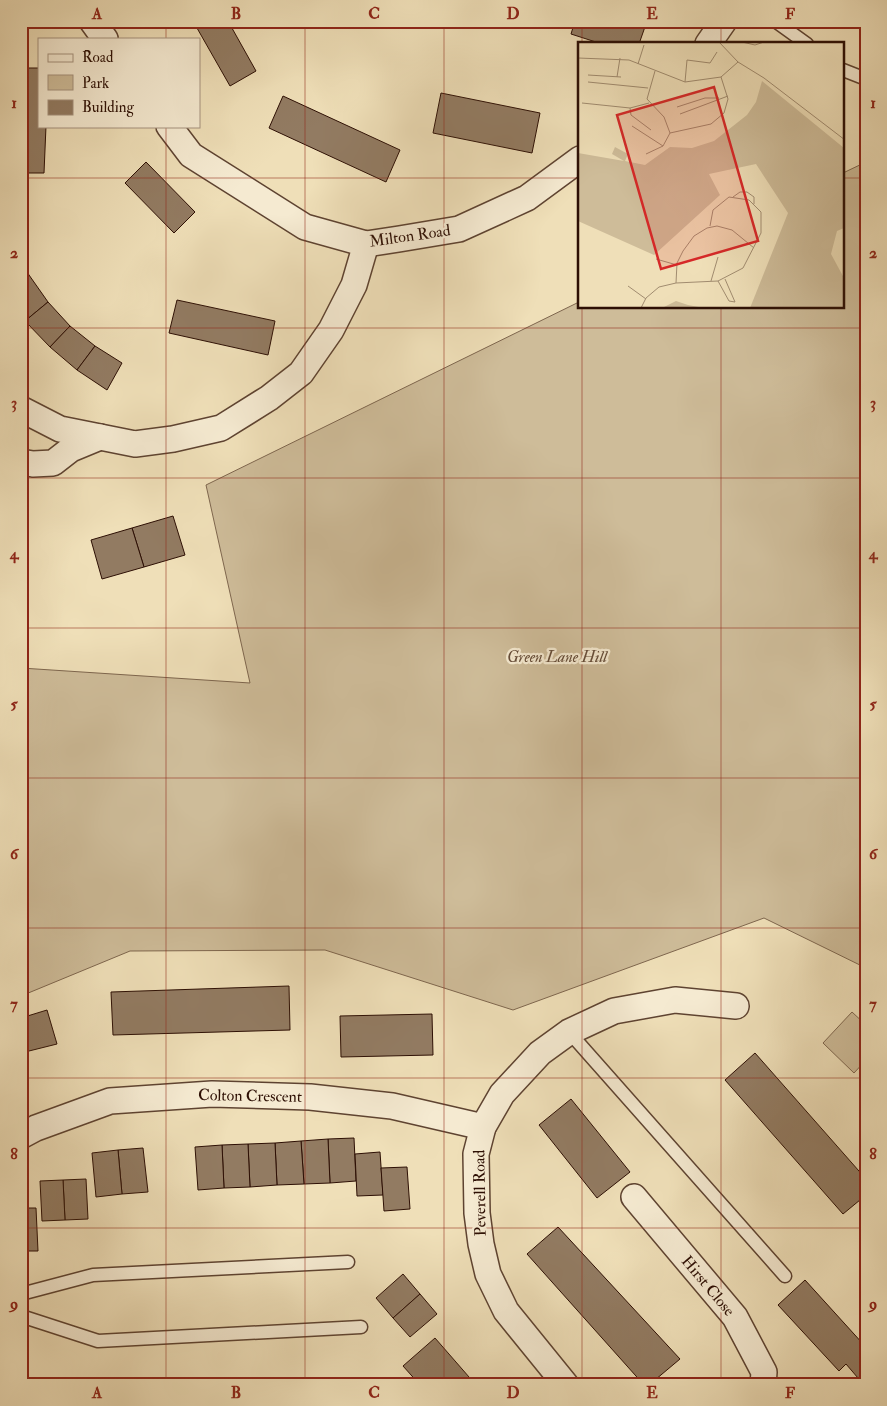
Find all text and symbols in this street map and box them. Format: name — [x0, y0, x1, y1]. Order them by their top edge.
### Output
text: A — [91, 4, 103, 24]
text: B — [231, 4, 241, 24]
text: C — [368, 4, 380, 24]
text: D — [506, 4, 520, 24]
text: E — [646, 4, 658, 24]
text: F — [785, 4, 795, 24]
legend — [38, 38, 200, 128]
inset map — [578, 42, 844, 309]
text: Road — [82, 48, 114, 67]
text: Park — [82, 74, 109, 93]
text: 1 — [11, 93, 17, 113]
text: 1 — [870, 93, 876, 113]
text: Building — [82, 98, 134, 117]
street label: Milton Road — [368, 220, 452, 252]
text: 2 — [10, 243, 18, 263]
text: 2 — [869, 243, 877, 263]
text: 3 — [11, 393, 17, 413]
text: 3 — [870, 393, 876, 413]
text: 4 — [9, 544, 20, 564]
text: 4 — [868, 544, 879, 564]
park label: Green Lane Hill — [507, 647, 608, 667]
text: 5 — [10, 694, 18, 714]
text: 5 — [869, 694, 877, 714]
text: 6 — [10, 844, 20, 864]
text: 6 — [869, 844, 879, 864]
text: 7 — [10, 994, 18, 1014]
text: 7 — [869, 994, 877, 1014]
street label: Colton Crescent — [198, 1085, 302, 1107]
text: 8 — [10, 1144, 18, 1164]
text: 8 — [869, 1144, 877, 1164]
street label: Peverell Road — [469, 1149, 491, 1237]
street label: Hirst Close — [677, 1252, 739, 1321]
text: 9 — [8, 1294, 18, 1314]
text: 9 — [867, 1294, 877, 1314]
text: A — [91, 1383, 103, 1403]
text: B — [231, 1383, 241, 1403]
text: C — [368, 1383, 380, 1403]
text: D — [506, 1383, 520, 1403]
text: E — [646, 1383, 658, 1403]
text: F — [785, 1383, 795, 1403]

